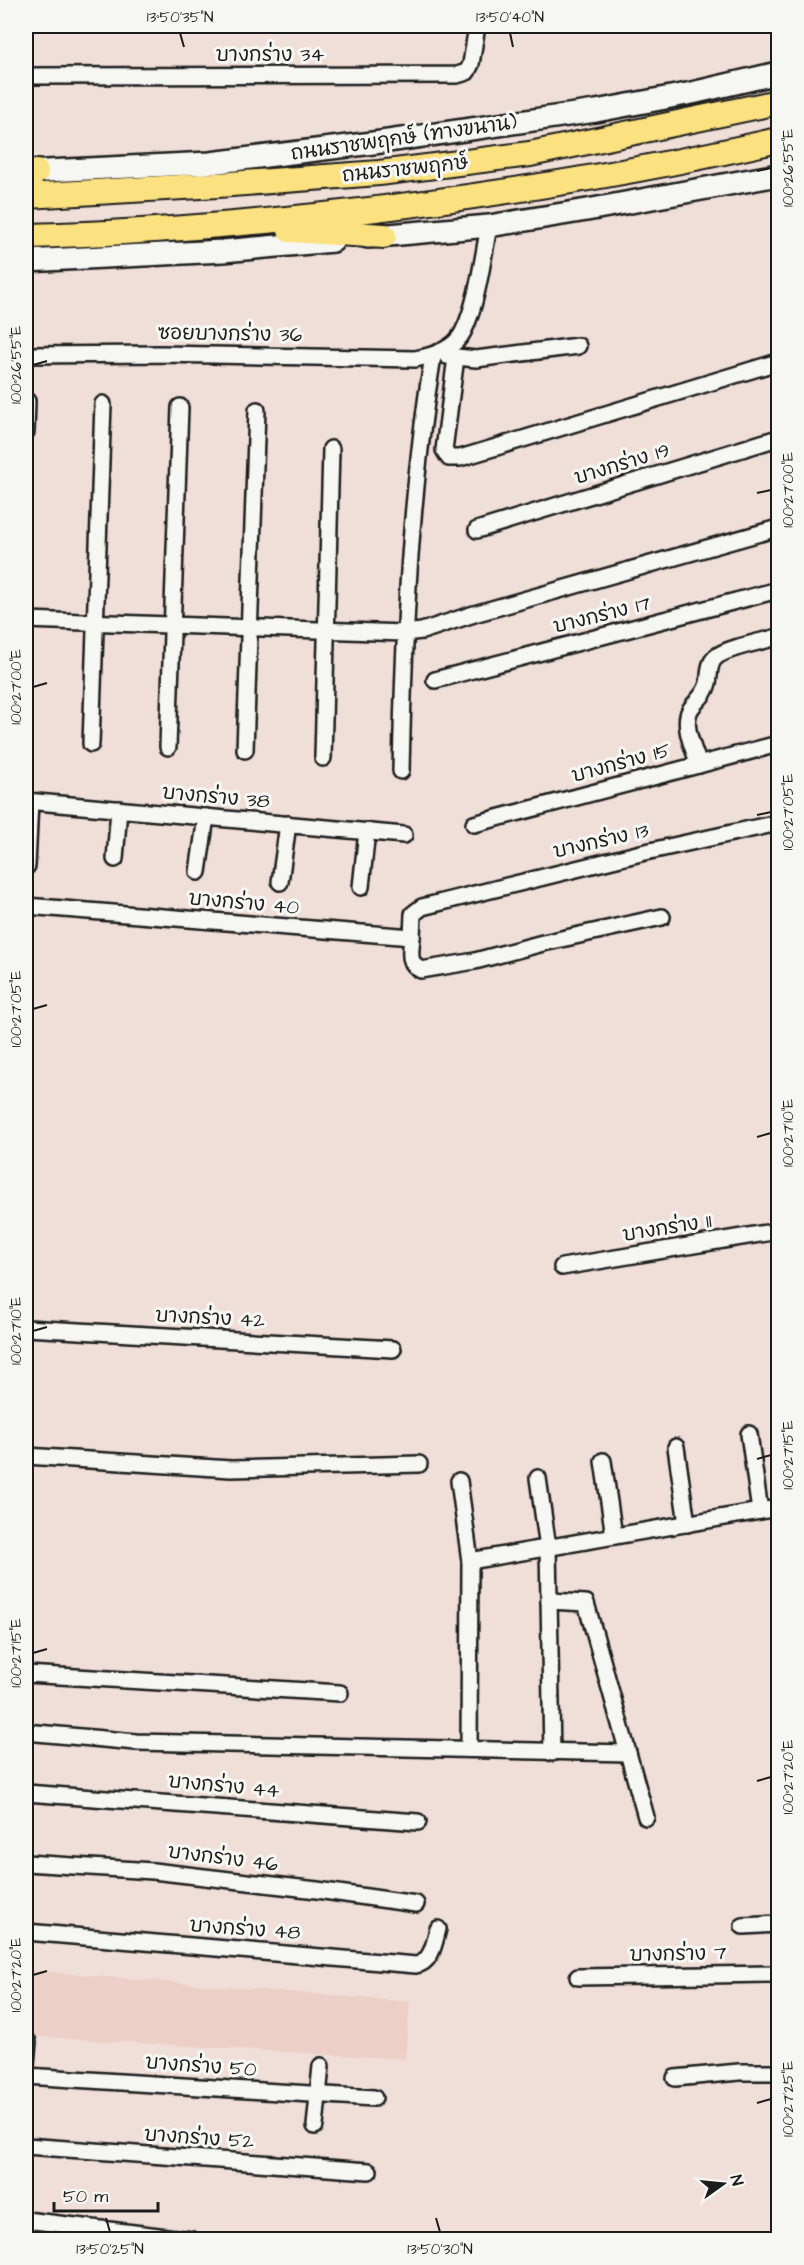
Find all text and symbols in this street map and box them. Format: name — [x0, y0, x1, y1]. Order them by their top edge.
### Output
text: 13°50'35"N — [147, 7, 213, 28]
text: 13°50'40"N — [476, 7, 544, 28]
street label: บางกร่าง 34 — [216, 41, 325, 69]
street label: ถนนราชพฤกษ์ (ทางขนาน) — [289, 108, 519, 168]
text: 100°26'55"E — [778, 129, 799, 207]
street label: ถนนราชพฤกษ์ — [341, 148, 470, 190]
street label: ซอยบางกร่าง 36 — [158, 319, 303, 349]
text: 100°26'55"E — [6, 326, 27, 404]
street label: บางกร่าง 19 — [571, 436, 673, 492]
text: 100°27'00"E — [778, 452, 799, 528]
street label: บางกร่าง 17 — [550, 589, 654, 641]
text: 100°27'00"E — [6, 649, 27, 725]
street label: บางกร่าง 15 — [569, 736, 673, 790]
text: 100°27'05"E — [778, 773, 799, 850]
street label: บางกร่าง 38 — [161, 778, 271, 816]
street label: บางกร่าง 13 — [550, 816, 652, 866]
street label: บางกร่าง 40 — [188, 884, 301, 922]
text: 100°27'05"E — [6, 970, 27, 1047]
text: 100°27'10"E — [778, 1099, 799, 1167]
street label: บางกร่าง 11 — [621, 1207, 714, 1249]
text: 100°27'10"E — [6, 1297, 27, 1365]
street label: บางกร่าง 42 — [155, 1301, 266, 1335]
text: 100°27'15"E — [778, 1420, 799, 1490]
text: 100°27'15"E — [6, 1618, 27, 1688]
text: 100°27'20"E — [778, 1739, 799, 1814]
street label: บางกร่าง 44 — [167, 1767, 281, 1805]
street label: บางกร่าง 46 — [166, 1837, 280, 1879]
street label: บางกร่าง 48 — [189, 1911, 301, 1947]
text: 100°27'20"E — [6, 1937, 27, 2012]
street label: บางกร่าง 7 — [629, 1939, 727, 1969]
street label: บางกร่าง 50 — [145, 2048, 258, 2084]
text: 100°27'25"E — [778, 2061, 799, 2137]
street label: บางกร่าง 52 — [143, 2120, 255, 2156]
north arrow — [693, 2154, 753, 2214]
text: N — [725, 2173, 748, 2188]
scale bar — [54, 2175, 158, 2213]
text: 50 m — [63, 2184, 108, 2209]
text: 13°50'25"N — [76, 2239, 144, 2260]
text: 13°50'30"N — [407, 2239, 473, 2260]

